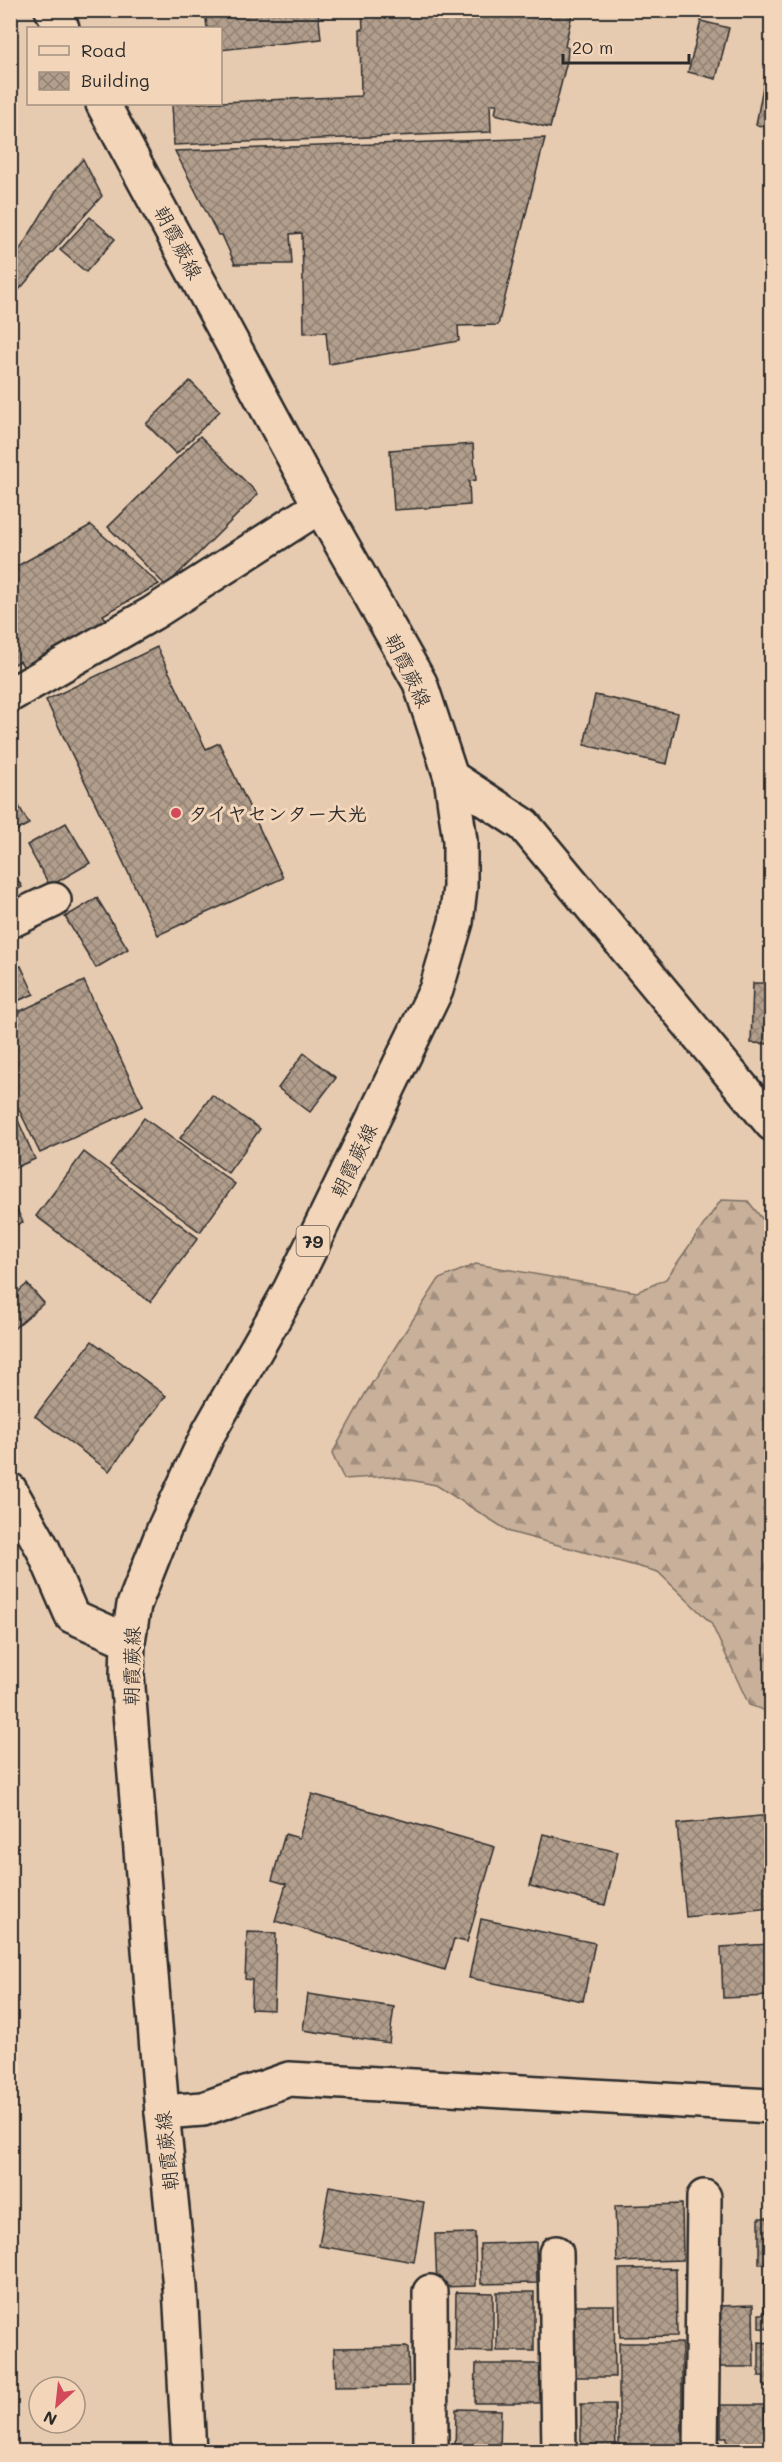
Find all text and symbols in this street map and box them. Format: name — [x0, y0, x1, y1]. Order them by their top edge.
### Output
legend — [27, 27, 222, 105]
scale bar — [563, 27, 689, 65]
text: 20 m — [572, 35, 613, 59]
text: Road — [81, 38, 126, 62]
text: Building — [81, 68, 149, 92]
street label: 朝霞蕨線 — [149, 201, 209, 283]
street label: 朝霞蕨線 — [380, 628, 438, 712]
place label: タイヤセンター大光 — [188, 800, 367, 826]
marker: タイヤセンター大光 — [169, 806, 183, 820]
street label: 朝霞蕨線 — [324, 1118, 382, 1202]
road number: 79 — [296, 1226, 330, 1256]
street label: 朝霞蕨線 — [117, 1626, 145, 1706]
street label: 朝霞蕨線 — [149, 2110, 183, 2192]
north arrow — [27, 2375, 87, 2435]
text: N — [40, 2407, 60, 2431]

